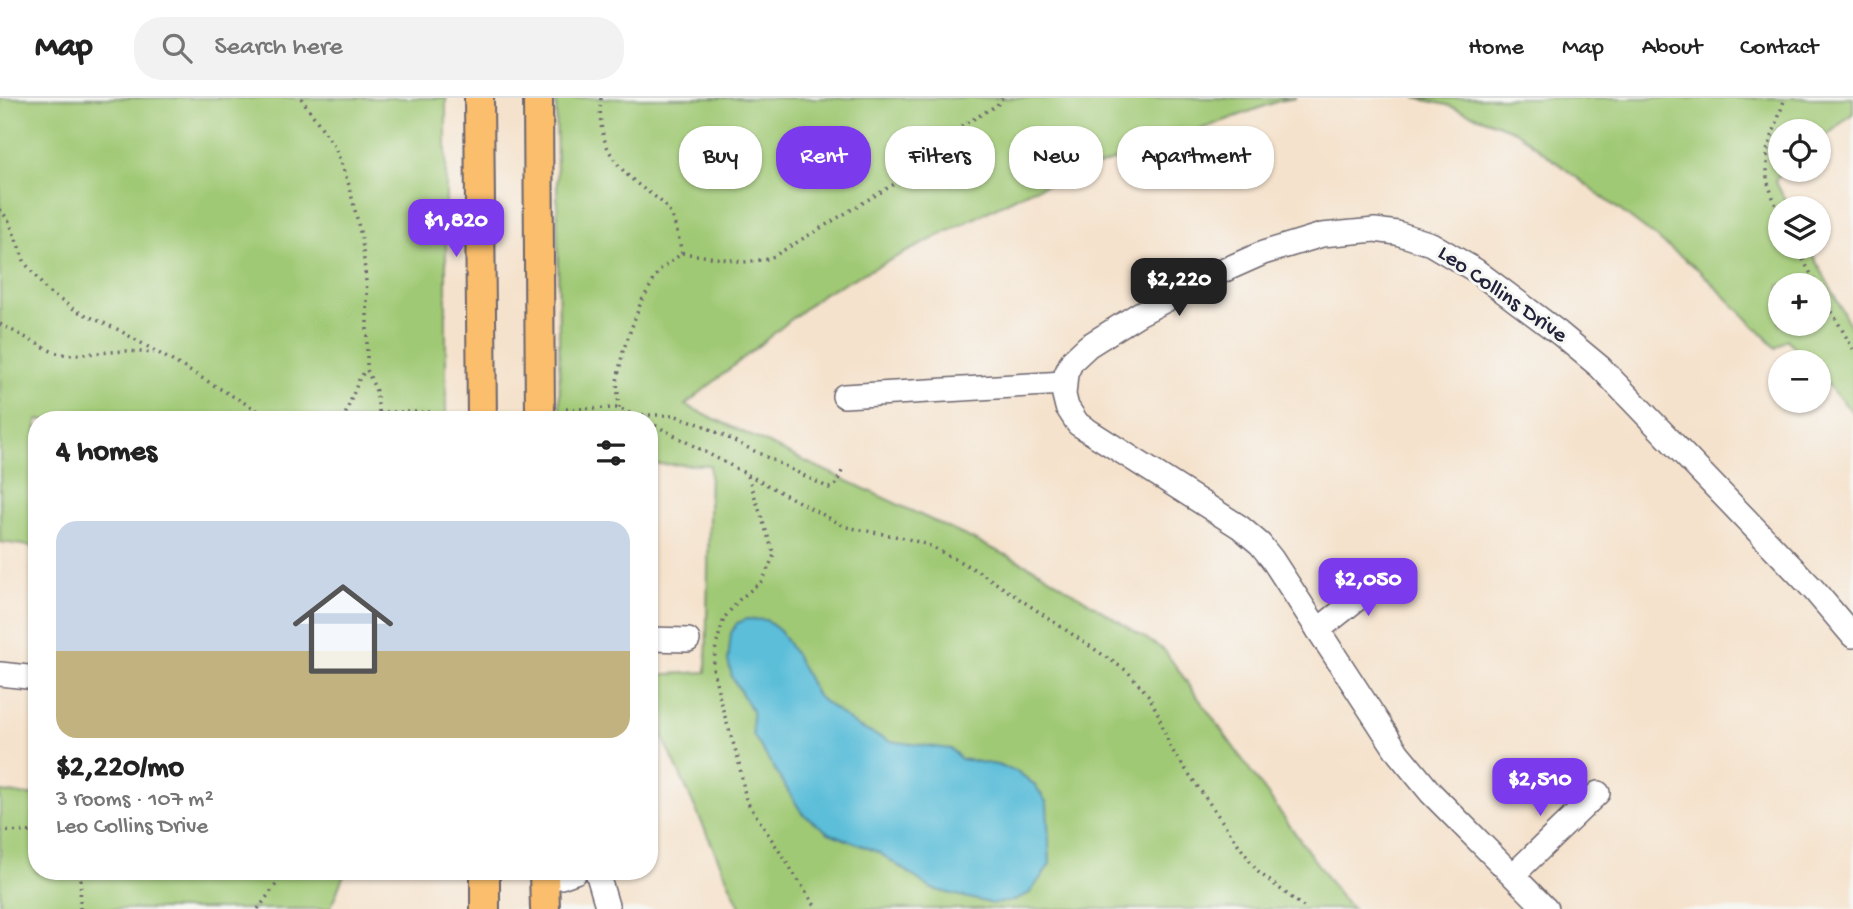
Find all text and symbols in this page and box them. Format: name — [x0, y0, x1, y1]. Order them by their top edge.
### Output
search box — [134, 17, 624, 80]
text: Map — [35, 29, 92, 67]
icon: search — [158, 29, 196, 67]
text: Search here — [214, 33, 343, 64]
text: Home — [1468, 34, 1524, 63]
text: Map — [1562, 34, 1604, 63]
text: About — [1642, 34, 1702, 63]
text: Contact — [1740, 34, 1818, 63]
map controls — [1768, 119, 1831, 413]
button: locate — [1768, 119, 1831, 182]
chip: Buy — [679, 126, 762, 189]
chip: Rent — [776, 126, 871, 189]
chip: Filters — [885, 126, 995, 189]
chip: New — [1009, 126, 1103, 189]
chip: Apartment — [1117, 126, 1274, 189]
button: layers — [1768, 196, 1831, 259]
pin: $1,820 — [399, 200, 513, 259]
text: $1,820 — [424, 208, 488, 235]
street label: Leo Collins Drive — [1432, 240, 1573, 350]
pin: $2,220 — [1122, 258, 1236, 318]
text: $2,220 — [1147, 267, 1211, 294]
button: + — [1768, 273, 1831, 336]
button: − — [1768, 350, 1831, 413]
icon: filters — [592, 434, 630, 472]
text: 4 homes — [56, 436, 157, 471]
pin: $2,050 — [1311, 559, 1425, 618]
icon: home — [280, 566, 406, 692]
text: $2,050 — [1334, 567, 1402, 594]
text: $2,220/mo — [56, 752, 184, 787]
pin: $2,510 — [1483, 758, 1597, 818]
text: $2,510 — [1508, 767, 1572, 794]
text: 3 rooms · 107 m² — [56, 787, 214, 814]
text: Leo Collins Drive — [56, 814, 208, 841]

